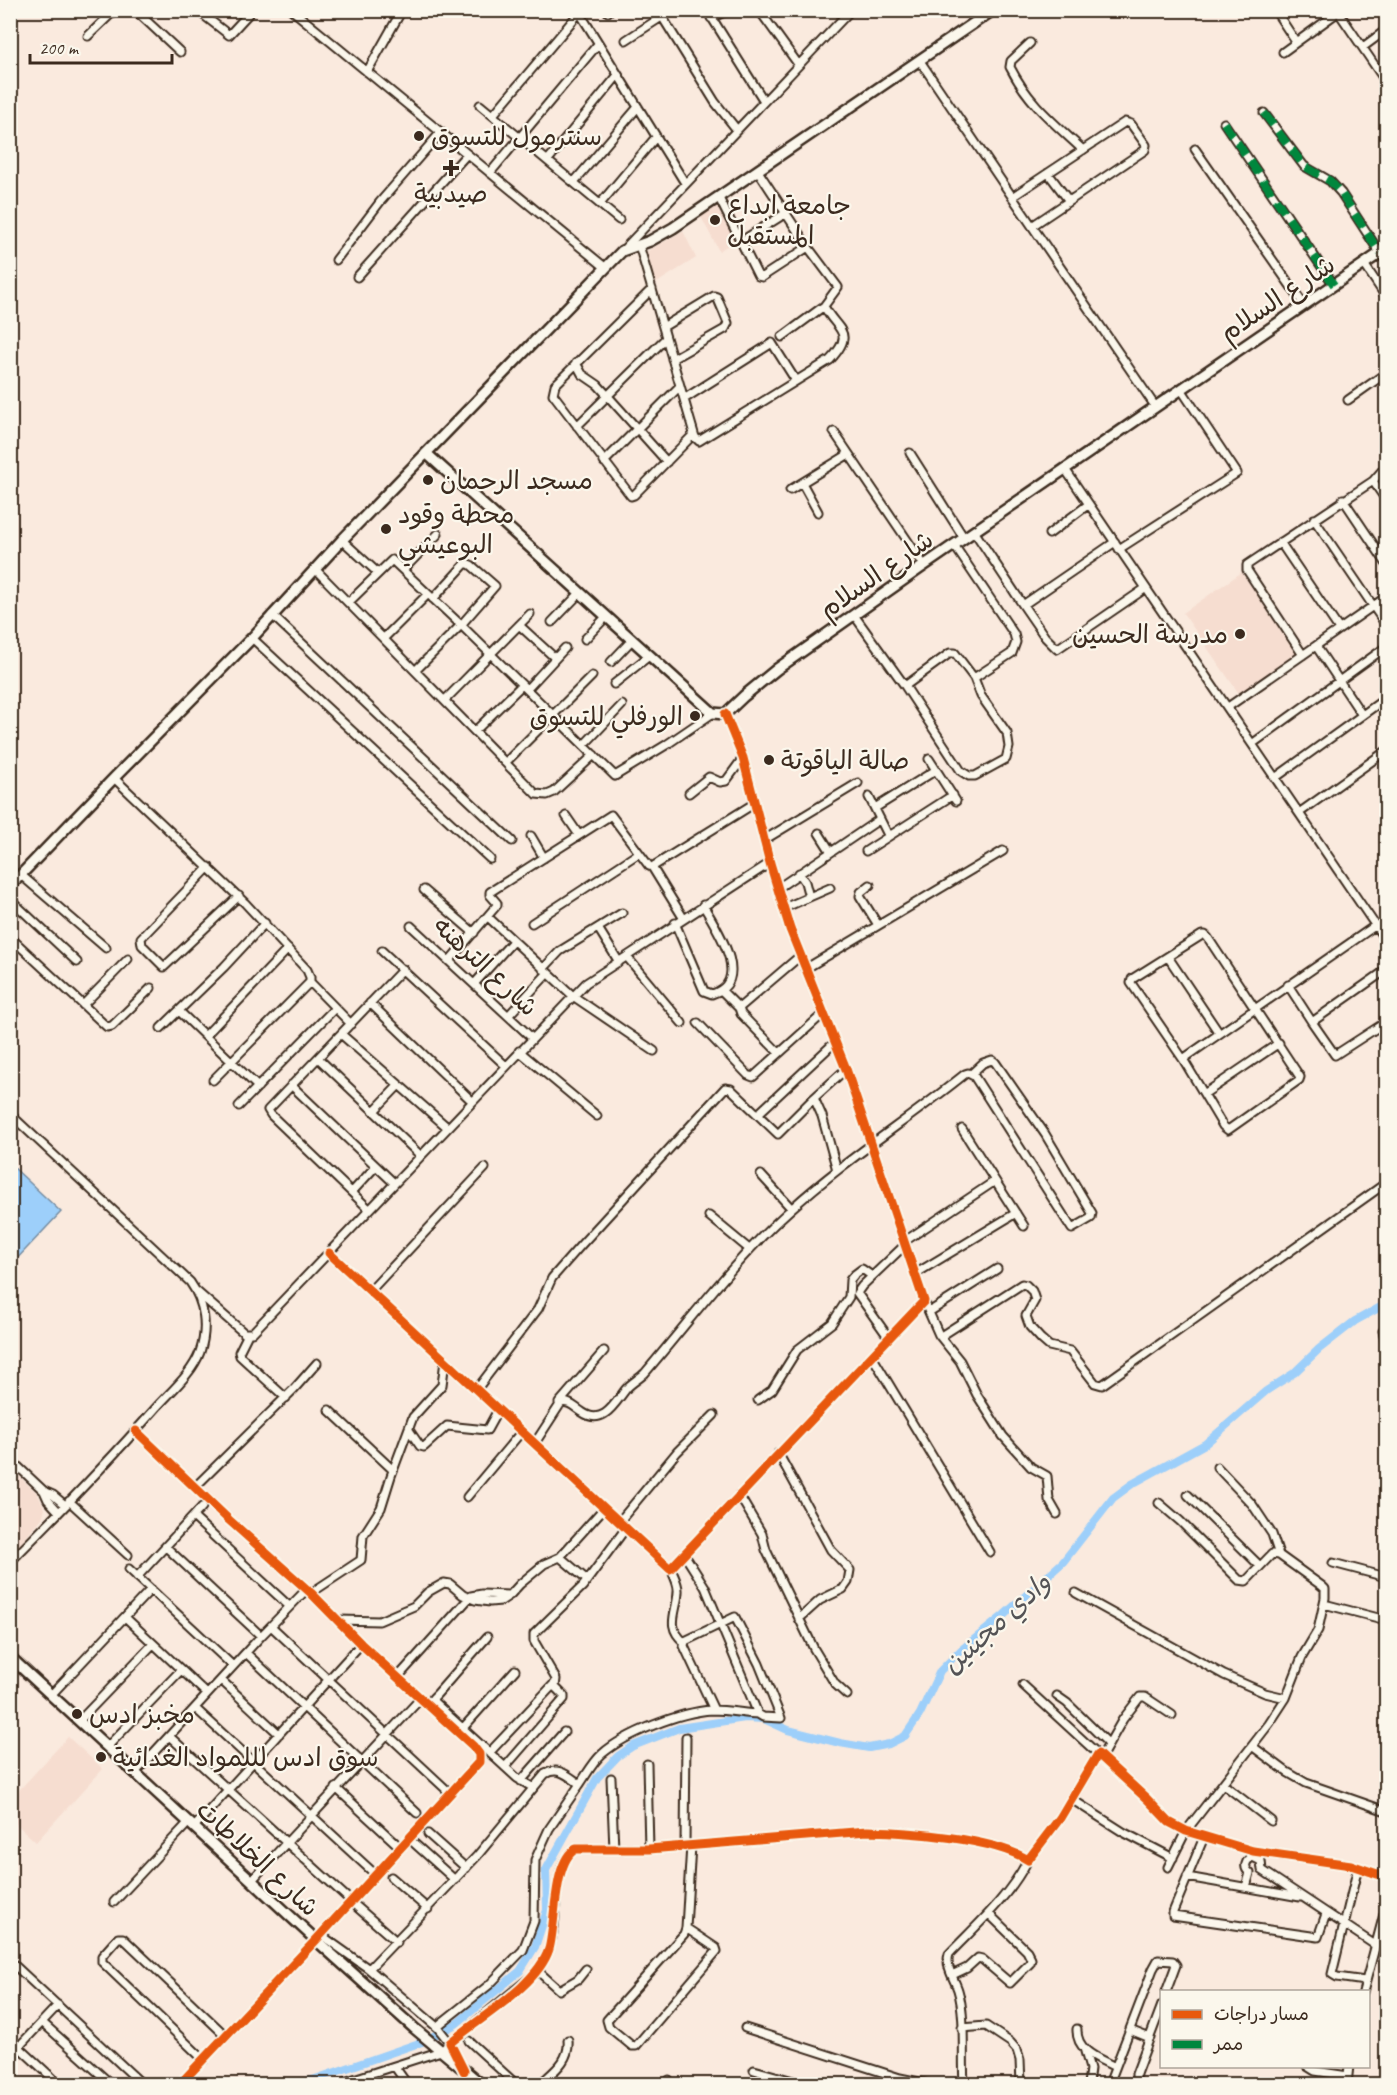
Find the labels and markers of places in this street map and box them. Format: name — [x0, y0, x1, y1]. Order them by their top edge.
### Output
place label: سنترمول للتسوق — [431, 120, 602, 153]
marker: سنترمول للتسوق — [412, 129, 426, 143]
marker: صيدبية — [444, 161, 458, 175]
place label: صيدبية — [414, 177, 488, 210]
place label: جامعة ابداع المستقبل — [727, 189, 851, 252]
marker: جامعة ابداع المستقبل — [708, 213, 722, 227]
place label: مسجد الرحمان — [440, 464, 593, 497]
marker: مسجد الرحمان — [421, 473, 435, 487]
place label: محطة وقود البوعيشي — [398, 498, 514, 567]
marker: محطة وقود البوعيشي — [379, 522, 393, 536]
place label: مدرسة الحسين — [1072, 618, 1228, 651]
marker: مدرسة الحسين — [1233, 627, 1247, 641]
place label: الورفلي للتسوق — [529, 700, 683, 739]
marker: الورفلي للتسوق — [688, 709, 702, 723]
place label: صالة الياقوتة — [781, 744, 909, 777]
marker: صالة الياقوتة — [762, 753, 776, 767]
place label: مخبز ادس — [89, 1698, 195, 1731]
marker: مخبز ادس — [70, 1707, 84, 1721]
place label: سوق ادس لللمواد الغدائية — [113, 1741, 379, 1774]
marker: سوق ادس لللمواد الغدائية — [94, 1750, 108, 1764]

